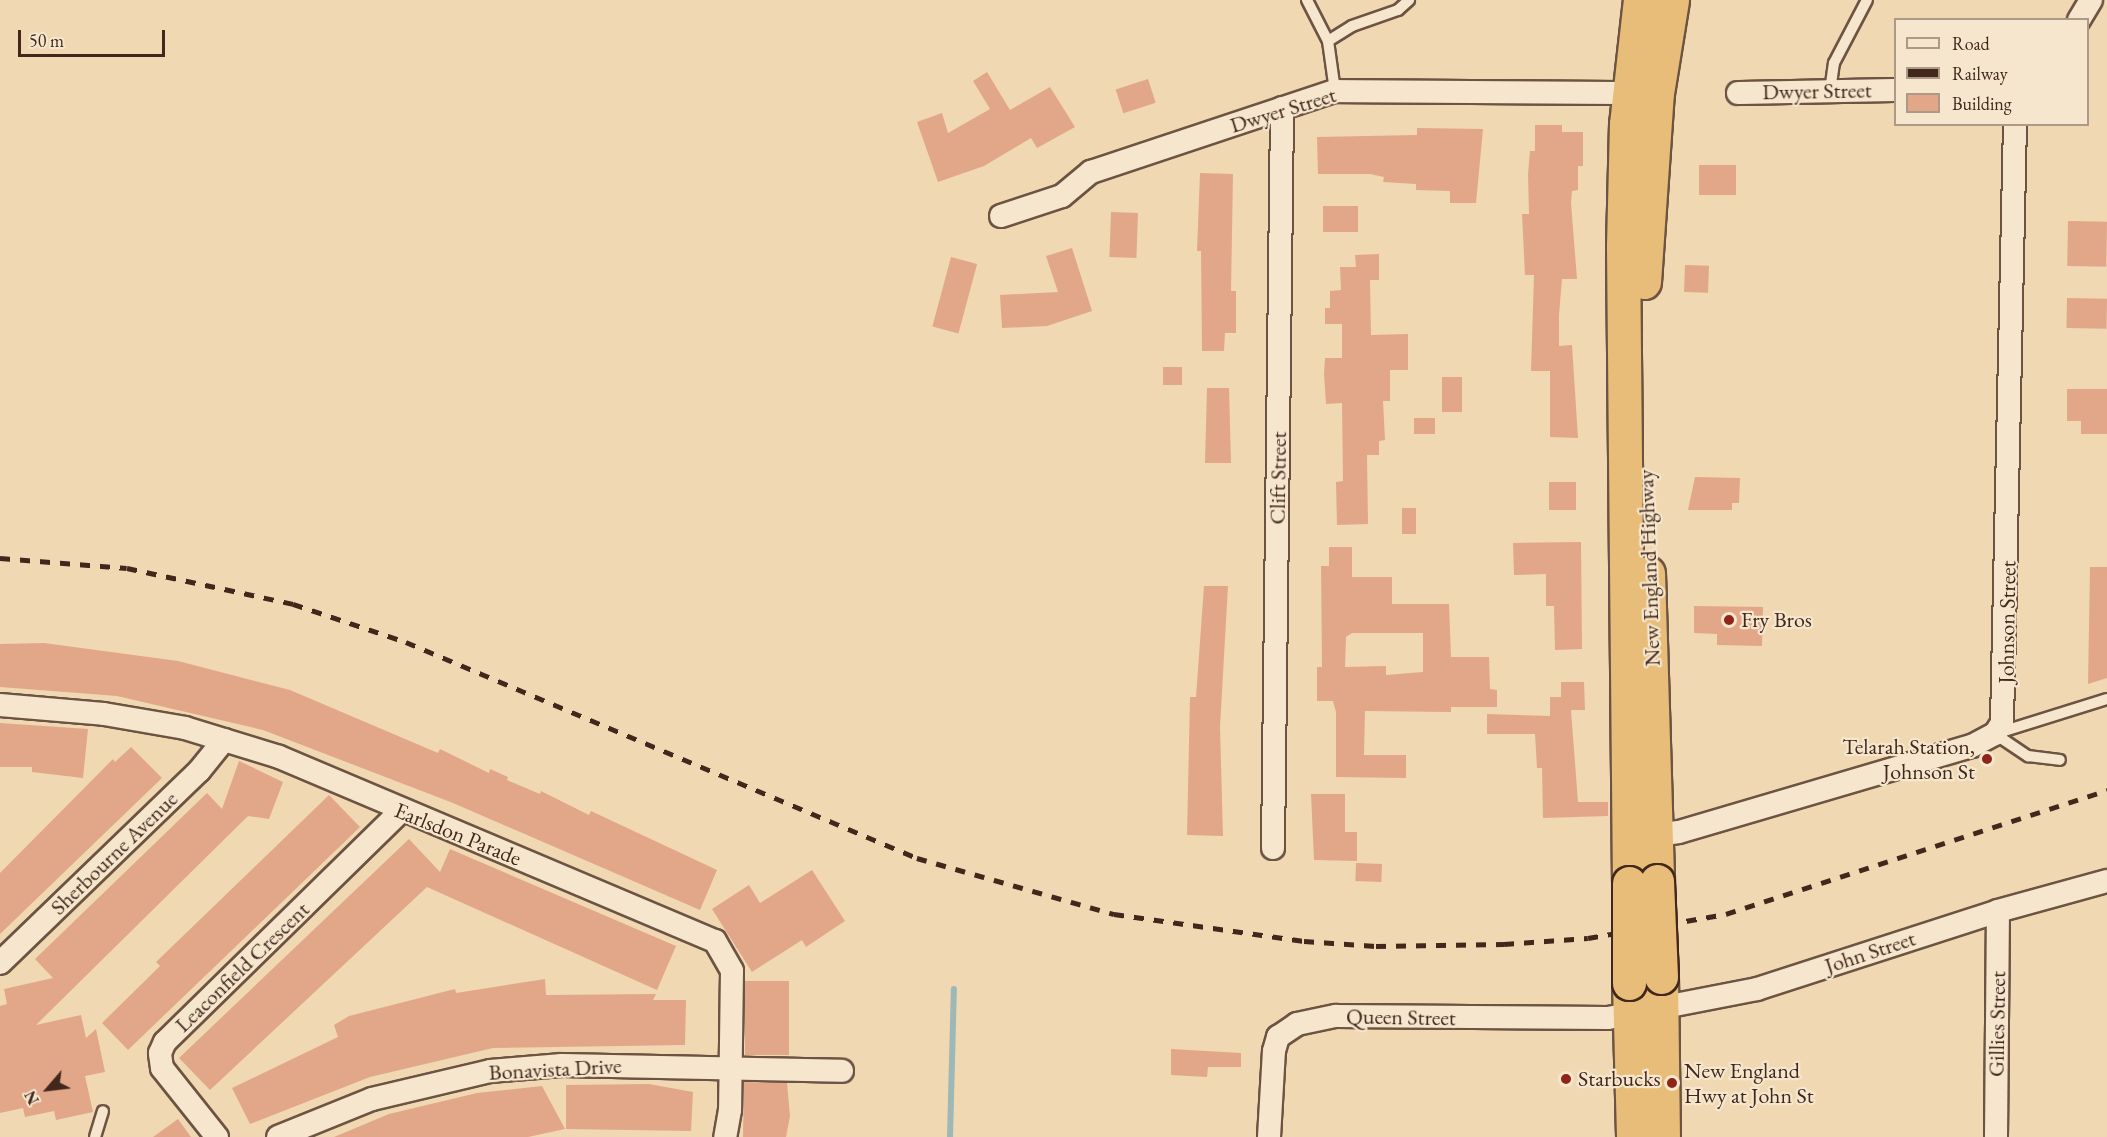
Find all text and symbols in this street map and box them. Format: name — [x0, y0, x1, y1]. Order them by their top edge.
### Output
scale bar — [21, 18, 168, 56]
legend — [1894, 18, 2089, 126]
text: 50 m — [29, 29, 64, 52]
text: Road — [1952, 32, 1990, 55]
text: Railway — [1952, 62, 2008, 85]
street label: Dwyer Street — [1762, 77, 1872, 105]
street label: Dwyer Street — [1227, 81, 1339, 139]
text: Building — [1952, 92, 2012, 115]
street label: Clift Street — [1264, 431, 1292, 525]
street label: New England Highway — [1632, 469, 1666, 667]
street label: Johnson Street — [1993, 560, 2021, 684]
place label: Fry Bros — [1741, 607, 1812, 633]
marker: Fry Bros — [1722, 613, 1736, 627]
place label: Telarah Station, Johnson St — [1842, 733, 1975, 784]
marker: Telarah Station, Johnson St — [1980, 752, 1994, 766]
street label: Sherbourne Avenue — [45, 786, 183, 920]
street label: Earlsdon Parade — [391, 797, 525, 871]
street label: Leaconfield Crescent — [169, 896, 315, 1038]
street label: John Street — [1821, 925, 1919, 979]
street label: Gillies Street — [1983, 971, 2011, 1077]
street label: Queen Street — [1346, 1003, 1456, 1031]
street label: Bonavista Drive — [488, 1052, 622, 1086]
place label: New England Hwy at John St — [1684, 1057, 1814, 1108]
north arrow — [18, 1059, 78, 1119]
place label: Starbucks — [1578, 1066, 1661, 1092]
marker: Starbucks — [1559, 1072, 1573, 1086]
marker: New England Hwy at John St — [1665, 1076, 1679, 1090]
text: N — [19, 1087, 44, 1108]

